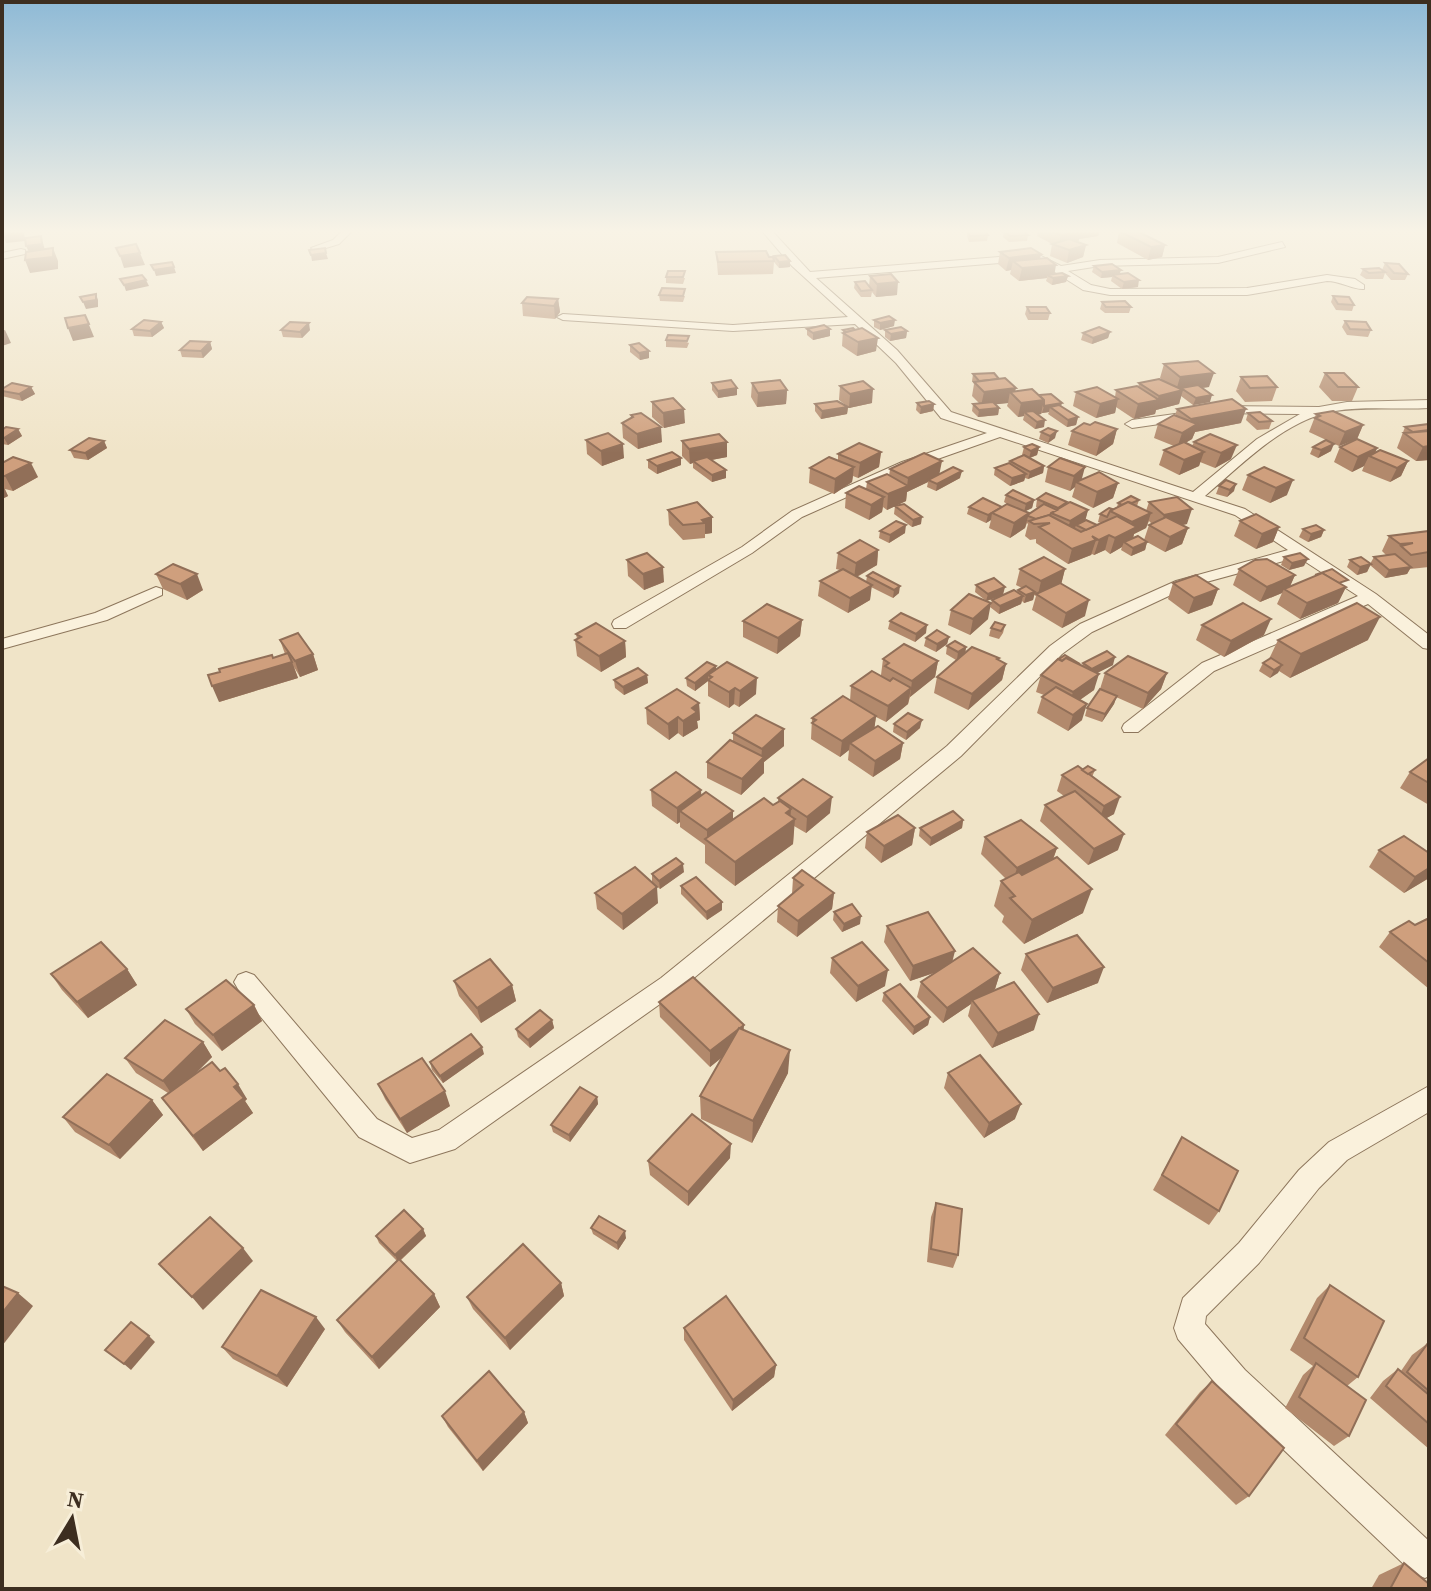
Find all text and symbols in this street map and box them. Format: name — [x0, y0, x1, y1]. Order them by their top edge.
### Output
north arrow — [32, 1479, 112, 1559]
text: N — [65, 1483, 86, 1515]

